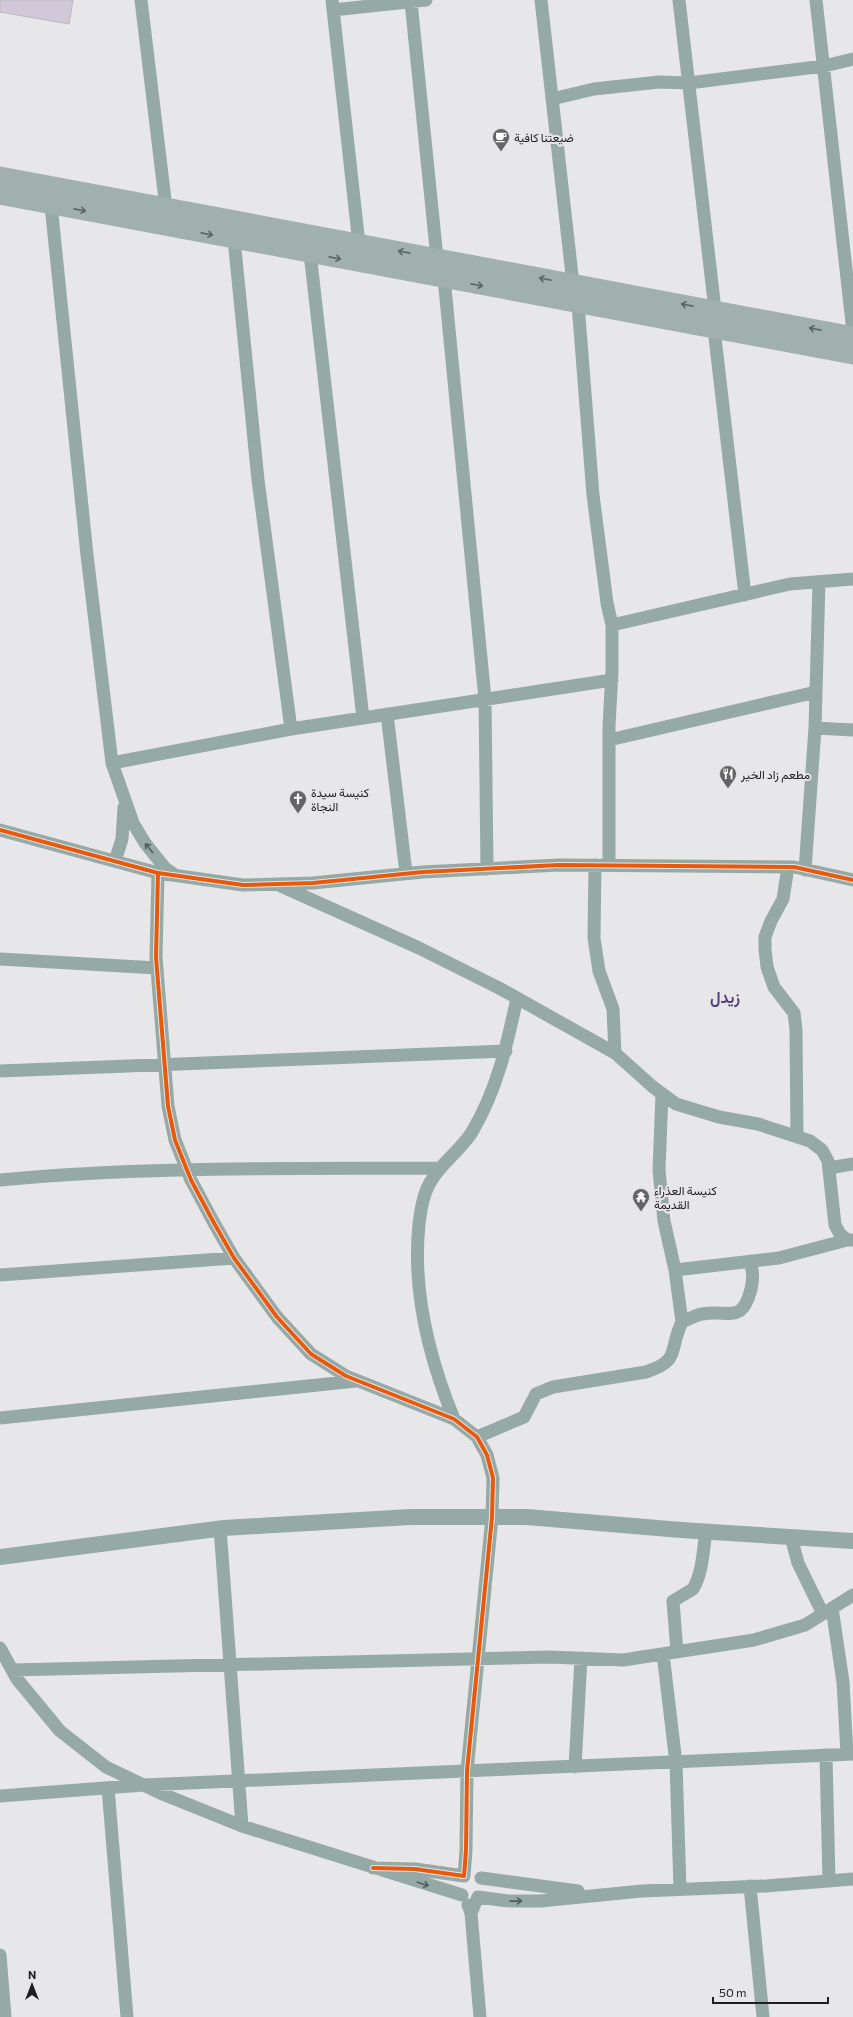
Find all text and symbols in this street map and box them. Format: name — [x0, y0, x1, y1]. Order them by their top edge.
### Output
cafe icon: ضيعتنا كافية — [491, 127, 511, 152]
place label: ضيعتنا كافية — [514, 130, 574, 145]
one-way arrow — [73, 206, 86, 214]
one-way arrow — [200, 230, 213, 238]
one-way arrow — [398, 248, 411, 256]
one-way arrow — [328, 254, 341, 262]
one-way arrow — [539, 274, 552, 282]
one-way arrow — [470, 281, 483, 289]
one-way arrow — [681, 301, 694, 309]
one-way arrow — [809, 325, 822, 333]
restaurant icon: مطعم زاد الخير — [718, 764, 738, 789]
place label: مطعم زاد الخير — [740, 767, 810, 783]
place label: كنيسة سيدة النجاة — [311, 785, 369, 814]
church icon: كنيسة سيدة النجاة — [288, 789, 308, 814]
one-way arrow — [144, 842, 153, 853]
district label: زيدل — [710, 987, 740, 1008]
place label: كنيسة العذراء القديمة — [654, 1183, 717, 1212]
temple icon: كنيسة العذراء القديمة — [631, 1187, 651, 1212]
one-way arrow — [417, 1881, 430, 1888]
one-way arrow — [509, 1897, 522, 1905]
north arrow — [12, 1965, 52, 2005]
text: N — [28, 1968, 36, 1981]
scale bar — [713, 1979, 828, 2005]
text: 50 m — [719, 1985, 747, 1999]

